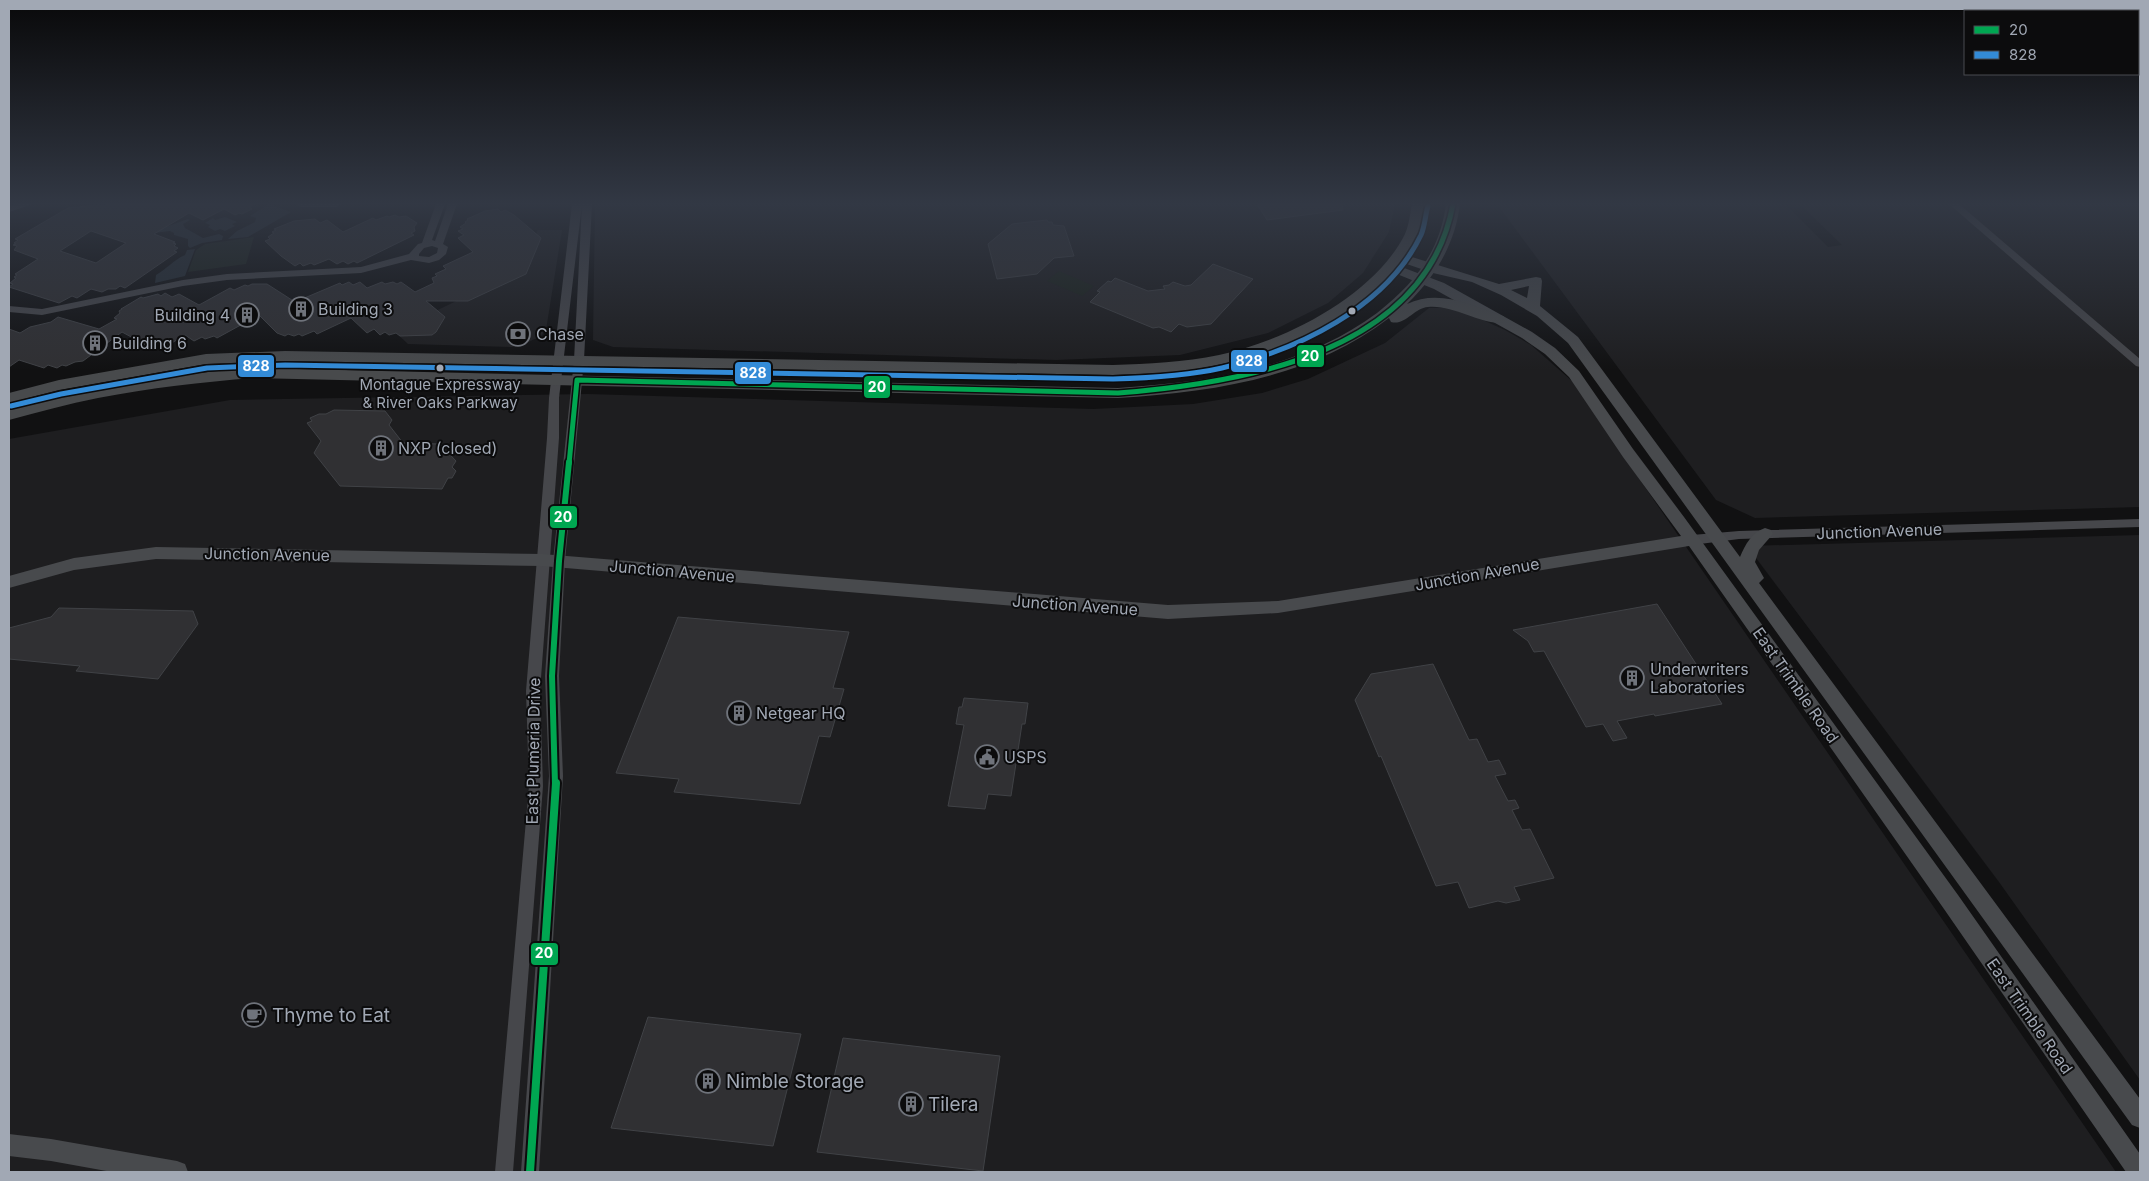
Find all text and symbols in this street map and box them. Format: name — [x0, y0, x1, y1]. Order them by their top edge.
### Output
legend — [1964, 10, 2139, 75]
text: 20 — [2009, 20, 2028, 39]
text: 828 — [2009, 45, 2037, 64]
building icon: Building 3 — [288, 296, 314, 322]
place label: Building 3 — [318, 299, 393, 319]
building icon: Building 4 — [234, 302, 260, 328]
place label: Building 4 — [155, 305, 230, 325]
unlabelled marker — [1347, 306, 1357, 316]
bank icon: Chase — [505, 321, 531, 347]
place label: Chase — [536, 324, 584, 344]
building icon: Building 6 — [82, 330, 108, 356]
place label: Building 6 — [112, 333, 187, 353]
line badge: 20 — [1296, 344, 1325, 368]
text: 20 — [1301, 347, 1319, 364]
line badge: 828 — [1230, 349, 1268, 373]
text: 828 — [1235, 352, 1263, 369]
line badge: 828 — [237, 354, 275, 378]
text: 828 — [242, 357, 270, 374]
line badge: 828 — [734, 361, 772, 385]
marker: Montague Expressway & River Oaks Parkway — [435, 363, 445, 373]
text: 828 — [739, 364, 767, 381]
place label: Montague Expressway & River Oaks Parkway — [359, 375, 521, 412]
line badge: 20 — [863, 375, 891, 399]
text: 20 — [868, 378, 886, 395]
building icon: NXP (closed) — [368, 435, 394, 461]
place label: NXP (closed) — [398, 438, 497, 458]
line badge: 20 — [549, 505, 578, 529]
text: 20 — [554, 508, 572, 525]
street label: Junction Avenue — [1816, 519, 1942, 543]
street label: Junction Avenue — [204, 543, 330, 565]
street label: Junction Avenue — [1413, 553, 1541, 595]
street label: Junction Avenue — [608, 556, 736, 586]
street label: Junction Avenue — [1011, 591, 1139, 619]
street label: East Trimble Road — [1749, 623, 1843, 747]
place label: Underwriters Laboratories — [1650, 659, 1749, 697]
building icon: Underwriters Laboratories — [1619, 665, 1645, 691]
street label: East Plumeria Drive — [522, 677, 544, 825]
building icon: Netgear HQ — [726, 700, 752, 726]
place label: Netgear HQ — [756, 703, 845, 723]
public building icon: USPS — [974, 744, 1000, 770]
place label: USPS — [1004, 747, 1047, 767]
line badge: 20 — [530, 942, 559, 966]
text: 20 — [535, 944, 553, 961]
street label: East Trimble Road — [1983, 954, 2077, 1078]
cafe icon: Thyme to Eat — [241, 1002, 267, 1028]
place label: Thyme to Eat — [272, 1004, 390, 1027]
building icon: Nimble Storage — [695, 1068, 721, 1094]
place label: Nimble Storage — [726, 1070, 864, 1093]
building icon: Tilera — [898, 1091, 924, 1117]
place label: Tilera — [928, 1093, 978, 1116]

